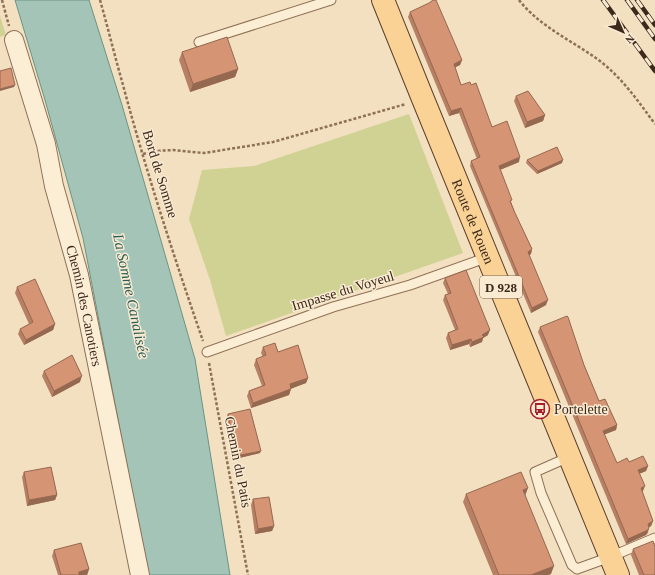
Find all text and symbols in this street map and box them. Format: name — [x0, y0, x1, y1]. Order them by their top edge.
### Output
north arrow — [603, 12, 643, 52]
text: N — [623, 32, 637, 46]
street label: Bord de Somme — [140, 128, 180, 220]
street label: Route de Rouen — [449, 177, 497, 266]
water label: La Somme Canalisée — [110, 231, 152, 360]
street label: Chemin des Canotiers — [63, 243, 105, 367]
street label: Impasse du Voyeul — [290, 268, 396, 314]
road number: D 928 — [480, 276, 522, 298]
bus stop icon: Portelette — [529, 398, 551, 420]
place label: Portelette — [554, 402, 608, 417]
street label: Chemin du Patis — [222, 415, 254, 509]

